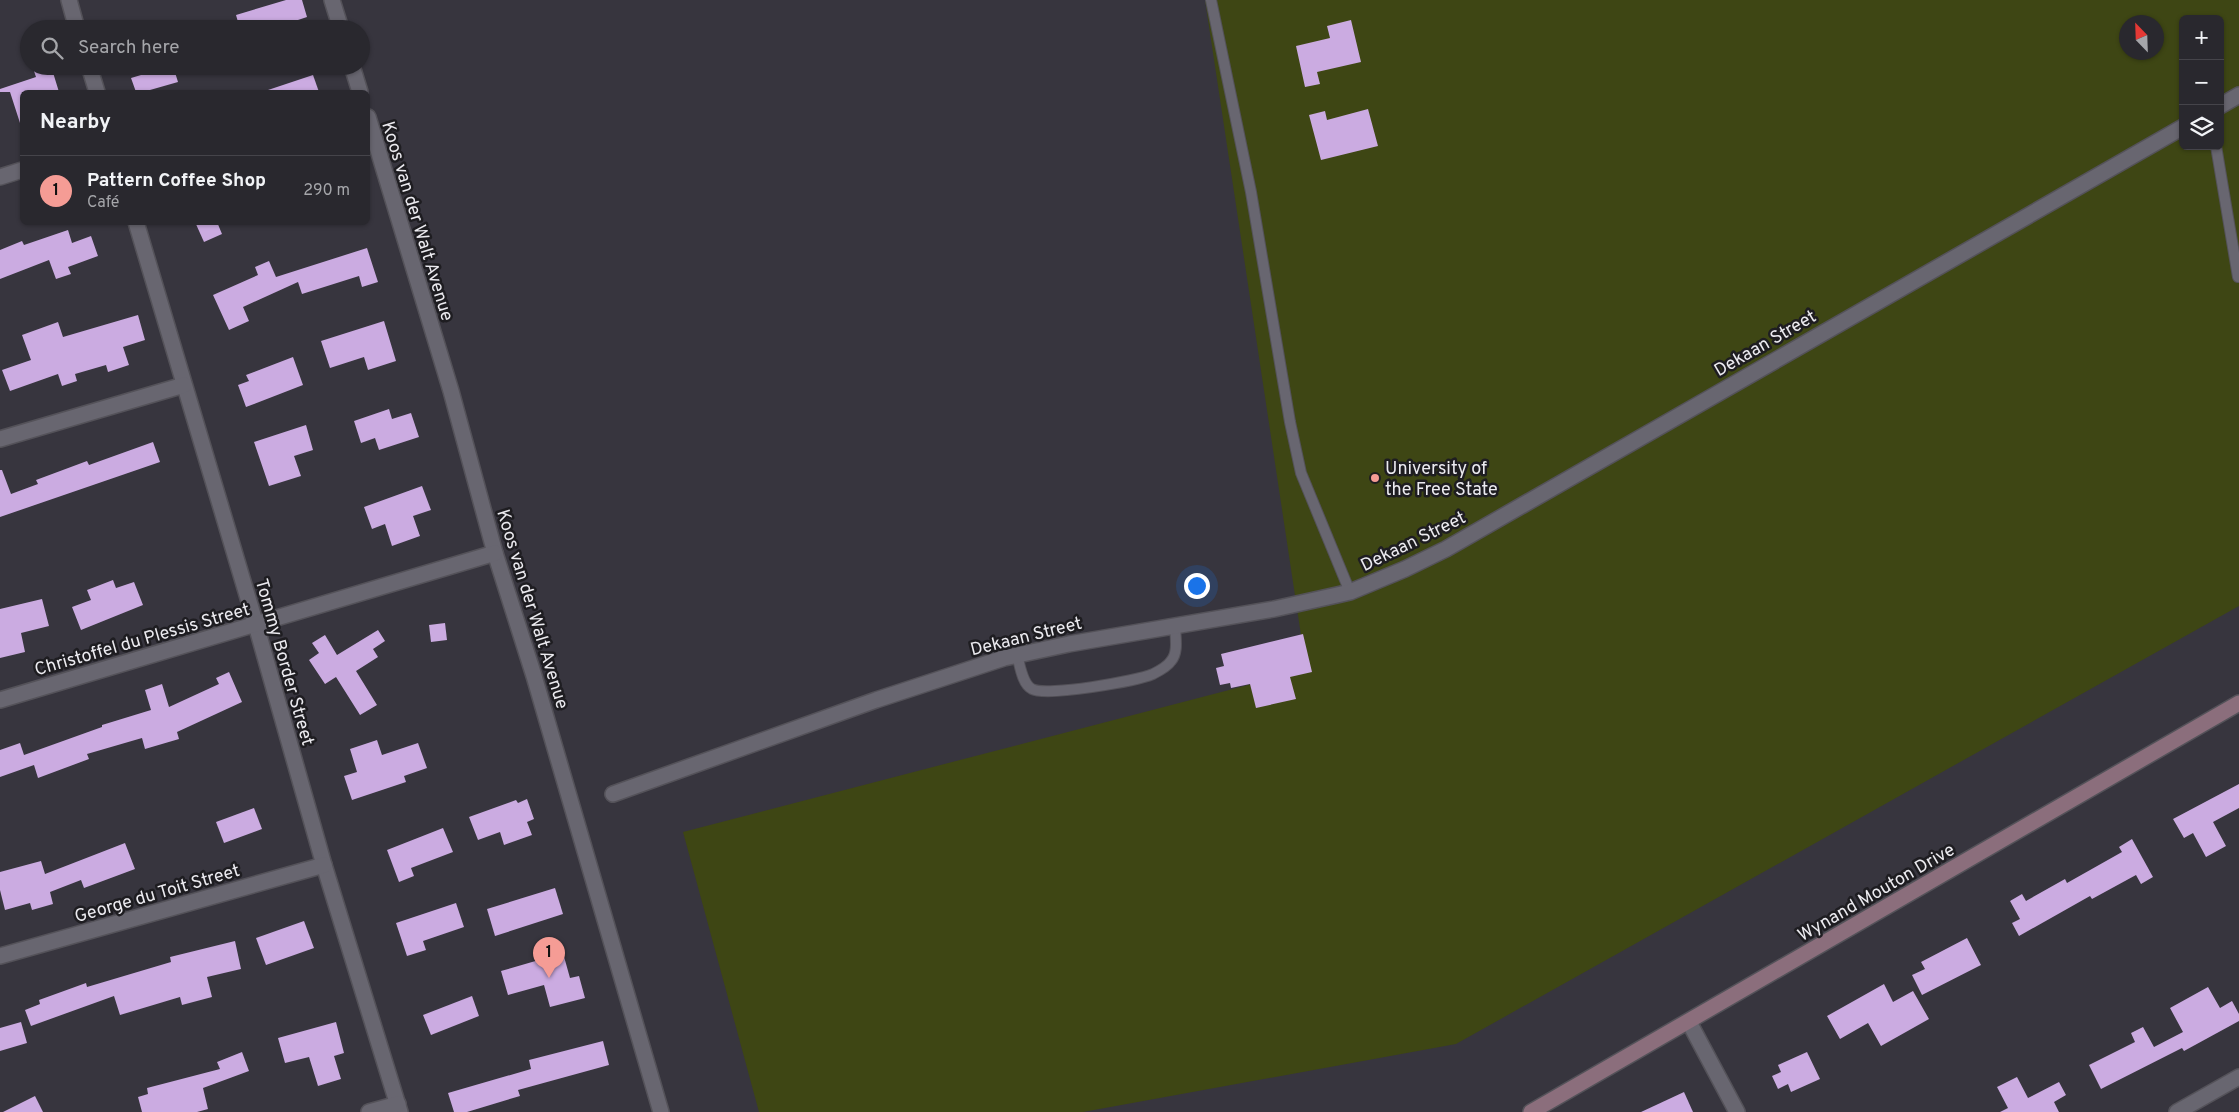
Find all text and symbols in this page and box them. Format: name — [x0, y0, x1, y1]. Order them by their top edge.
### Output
north arrow — [2119, 15, 2164, 60]
map controls — [2179, 15, 2224, 150]
button: + — [2179, 15, 2224, 60]
search box — [20, 20, 370, 75]
icon: search — [38, 34, 66, 62]
text: Search here — [78, 36, 180, 60]
button: − — [2179, 60, 2224, 105]
button: layers — [2179, 105, 2224, 150]
text: Nearby — [40, 109, 111, 136]
street label: Koos van der Walt Avenue — [375, 119, 458, 324]
text: Pattern Coffee Shop — [87, 169, 266, 193]
text: 1 — [53, 181, 59, 201]
text: 290 m — [303, 181, 350, 201]
text: Café — [87, 193, 119, 213]
street label: Dekaan Street — [1711, 306, 1821, 383]
place label: University of the Free State — [1385, 458, 1498, 502]
marker: University of the Free State — [1369, 472, 1381, 484]
street label: Koos van der Walt Avenue — [490, 507, 573, 712]
street label: Dekaan Street — [1357, 507, 1470, 578]
your location — [1184, 573, 1210, 599]
street label: Tommy Border Street — [249, 576, 318, 748]
street label: Christoffel du Plessis Street — [32, 599, 253, 682]
street label: Dekaan Street — [968, 612, 1084, 662]
street label: Wynand Mouton Drive — [1794, 839, 1959, 948]
street label: George du Toit Street — [72, 860, 243, 929]
pin: 1 — [533, 937, 565, 978]

